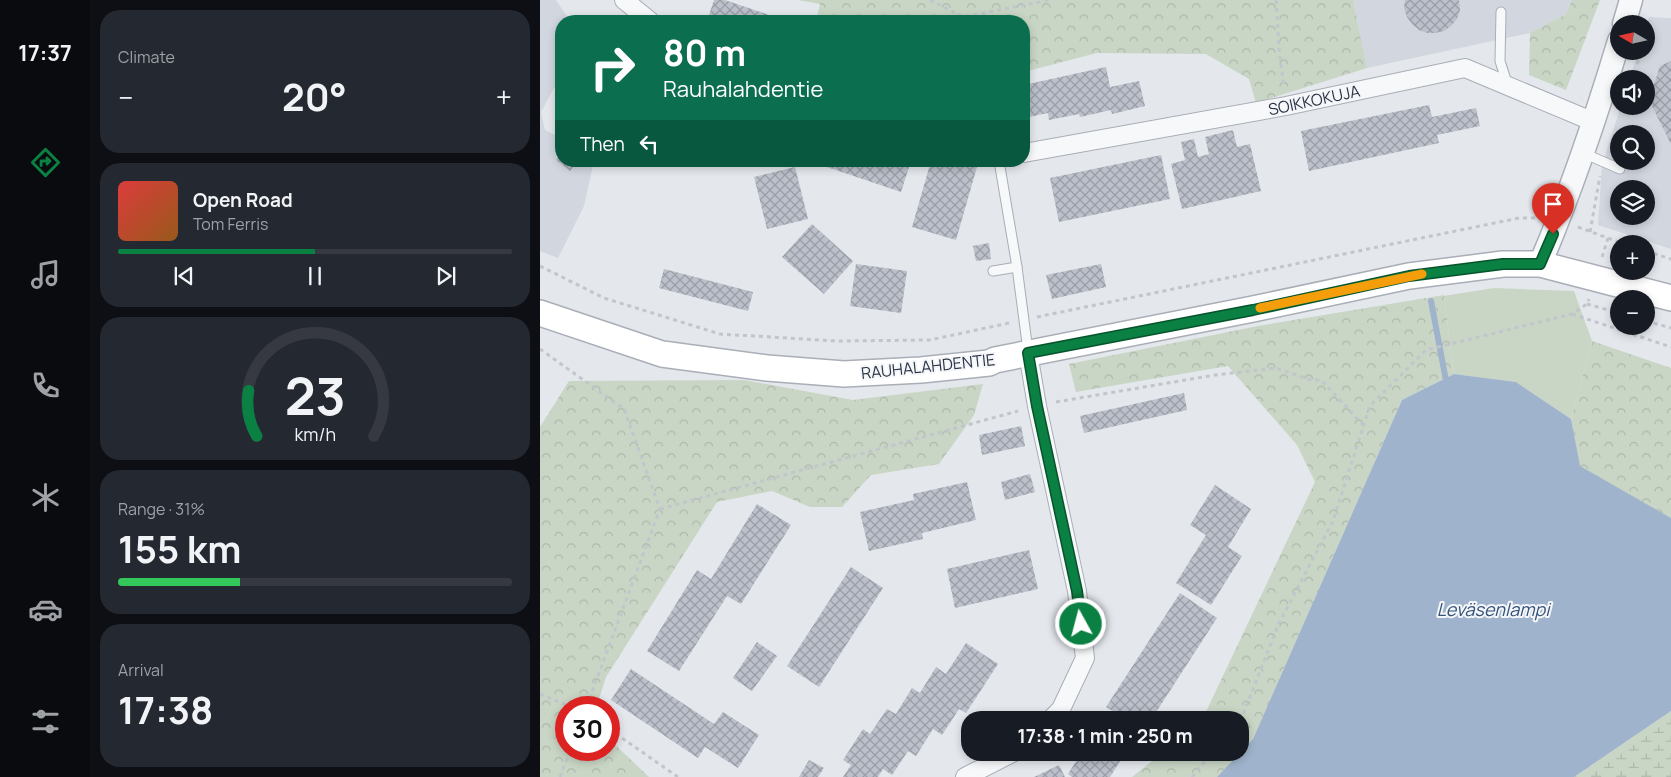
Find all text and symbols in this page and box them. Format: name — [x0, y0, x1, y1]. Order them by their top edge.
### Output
north arrow — [1610, 15, 1655, 60]
map controls — [1610, 15, 1655, 335]
text: 80 m — [663, 29, 746, 77]
icon: right — [580, 35, 645, 100]
text: 17:37 — [18, 38, 72, 68]
text: Climate — [118, 46, 175, 68]
text: 20° — [282, 70, 347, 122]
button: sound — [1610, 70, 1655, 115]
text: Rauhalahdentie — [663, 74, 823, 104]
text: − — [118, 78, 133, 116]
text: + — [496, 78, 512, 116]
street label: SOIKKOKUJA — [1266, 80, 1362, 120]
button: search — [1610, 125, 1655, 170]
icon: left — [635, 130, 663, 158]
text: Then — [580, 131, 625, 157]
icon: directions — [28, 145, 63, 180]
button: layers — [1610, 180, 1655, 225]
pin — [1532, 183, 1574, 234]
text: Open Road — [193, 187, 293, 213]
icon: arrive — [1539, 190, 1567, 218]
text: Tom Ferris — [193, 213, 268, 235]
button: + — [1610, 235, 1655, 280]
icon: music — [28, 257, 63, 292]
icon: previous — [170, 262, 198, 290]
icon: pause — [301, 262, 329, 290]
icon: next — [432, 262, 460, 290]
button: − — [1610, 290, 1655, 335]
street label: RAUHALAHDENTIE — [860, 348, 996, 384]
text: 23 — [284, 360, 346, 431]
icon: phone — [28, 368, 63, 403]
text: km/h — [294, 422, 336, 446]
icon: climate — [28, 480, 63, 515]
text: Range · 31% — [118, 498, 205, 520]
text: 155 km — [118, 522, 241, 574]
icon: car — [28, 592, 63, 627]
position arrow — [1054, 597, 1106, 649]
water label: Leväsenlampi — [1437, 597, 1552, 621]
text: Arrival — [118, 659, 164, 681]
text: 17:38 — [118, 683, 213, 735]
speed limit sign: 30 — [555, 696, 620, 761]
icon: filters — [28, 704, 63, 739]
text: 17:38 · 1 min · 250 m — [1017, 723, 1193, 749]

